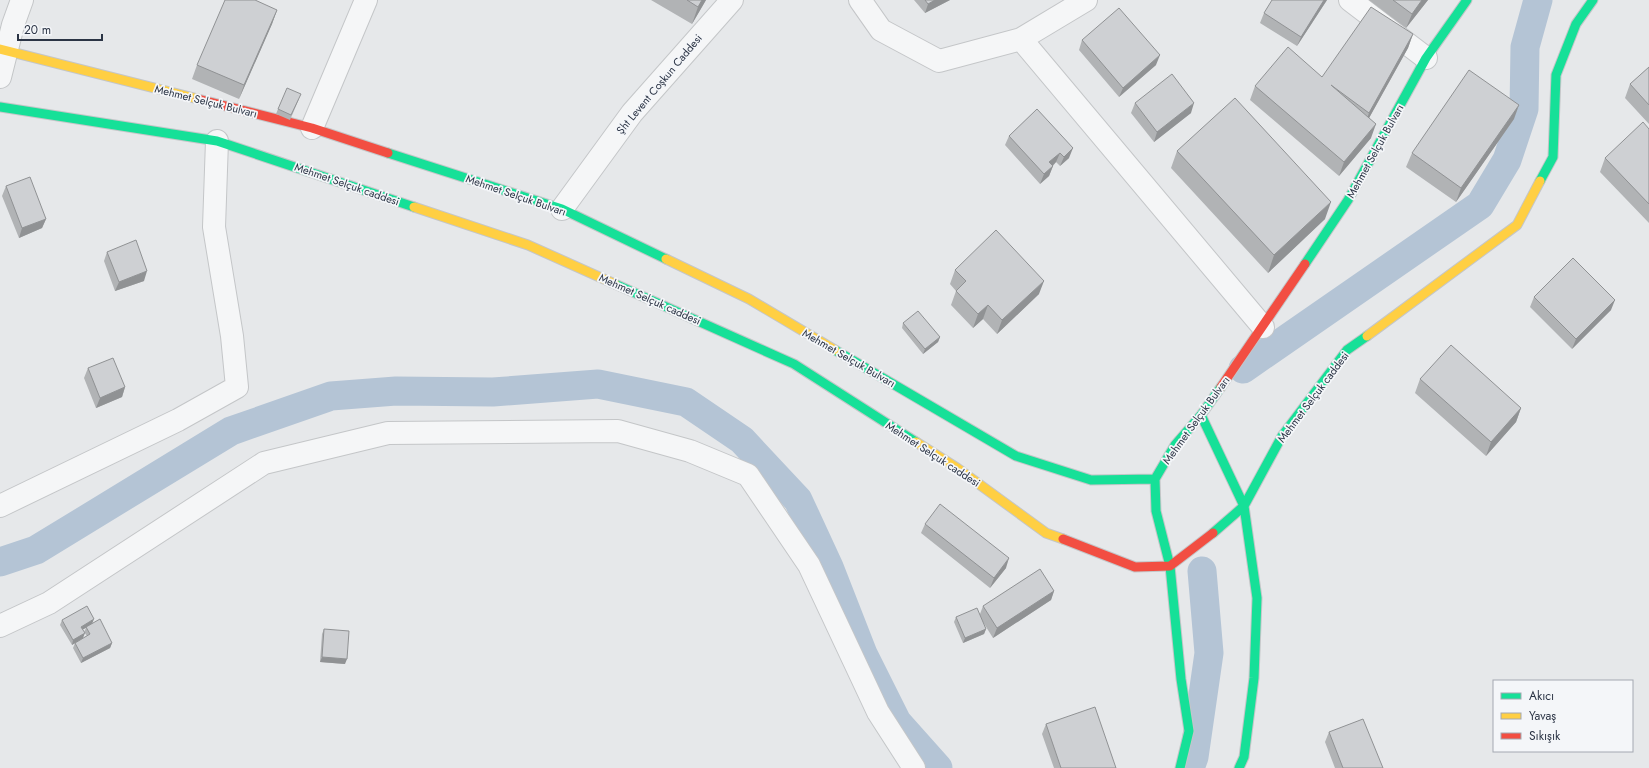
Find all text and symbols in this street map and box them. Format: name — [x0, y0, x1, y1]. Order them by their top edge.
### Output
scale bar — [18, 16, 102, 42]
text: 20 m — [24, 21, 51, 39]
street label: Şht Levent Coşkun Caddesi — [612, 30, 706, 137]
street label: Mehmet Selçuk Bulvarı — [153, 81, 259, 121]
street label: Mehmet Selçuk Bulvarı — [1343, 101, 1407, 201]
street label: Mehmet Selçuk caddesi — [292, 159, 402, 210]
street label: Mehmet Selçuk Bulvarı — [464, 170, 568, 220]
street label: Mehmet Selçuk caddesi — [597, 269, 704, 329]
street label: Mehmet Selçuk Bulvarı — [799, 325, 899, 391]
street label: Mehmet Selçuk caddesi — [1274, 348, 1353, 446]
street label: Mehmet Selçuk Bulvarı — [1159, 373, 1233, 467]
street label: Mehmet Selçuk caddesi — [883, 417, 984, 491]
legend — [1493, 680, 1633, 752]
text: Akıcı — [1529, 687, 1554, 705]
text: Yavaş — [1529, 707, 1556, 725]
text: Sıkışık — [1529, 727, 1561, 745]

